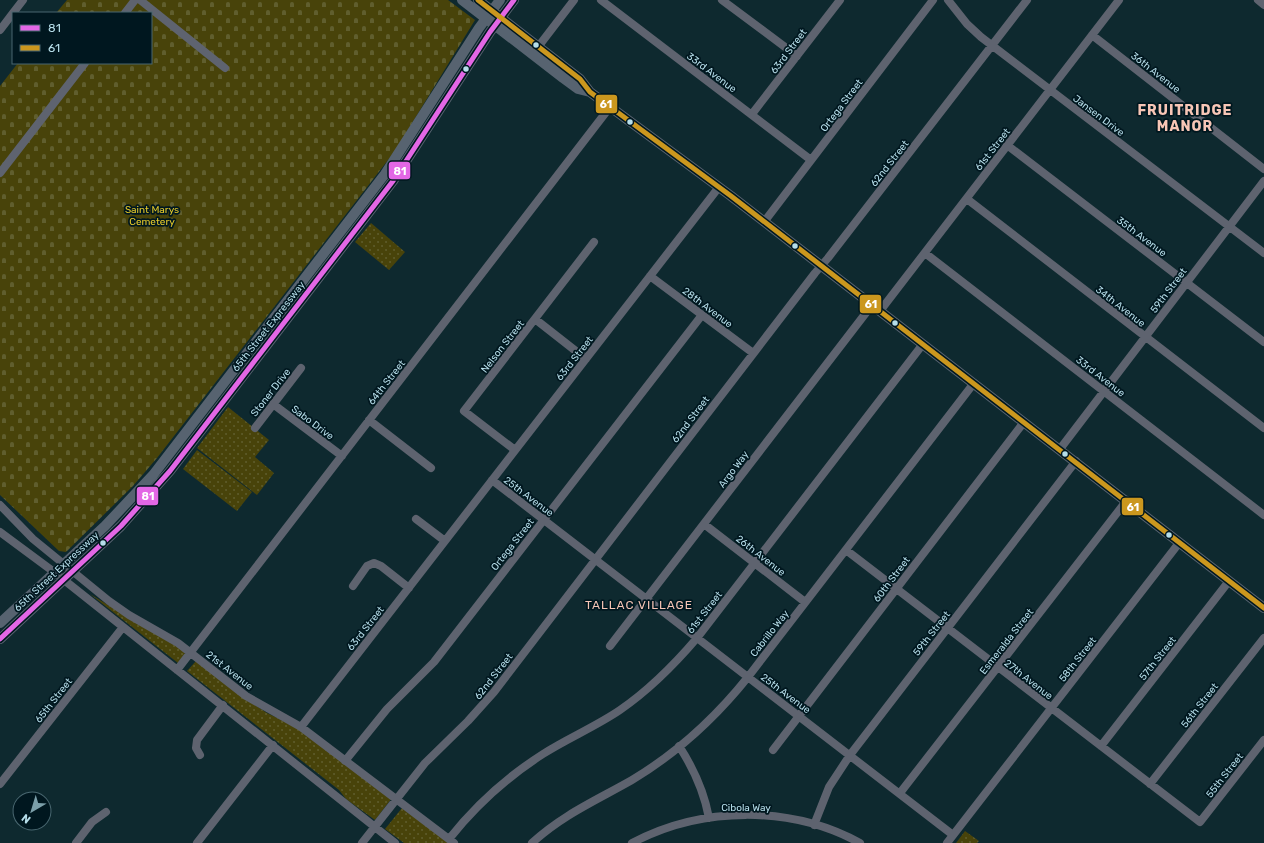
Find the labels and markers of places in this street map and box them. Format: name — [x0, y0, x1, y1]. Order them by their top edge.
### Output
unlabelled marker — [531, 40, 541, 50]
unlabelled marker — [461, 64, 471, 74]
unlabelled marker — [625, 117, 635, 127]
unlabelled marker — [790, 241, 800, 251]
unlabelled marker — [890, 318, 900, 328]
unlabelled marker — [1060, 449, 1070, 459]
unlabelled marker — [1164, 530, 1174, 540]
unlabelled marker — [98, 538, 108, 548]

